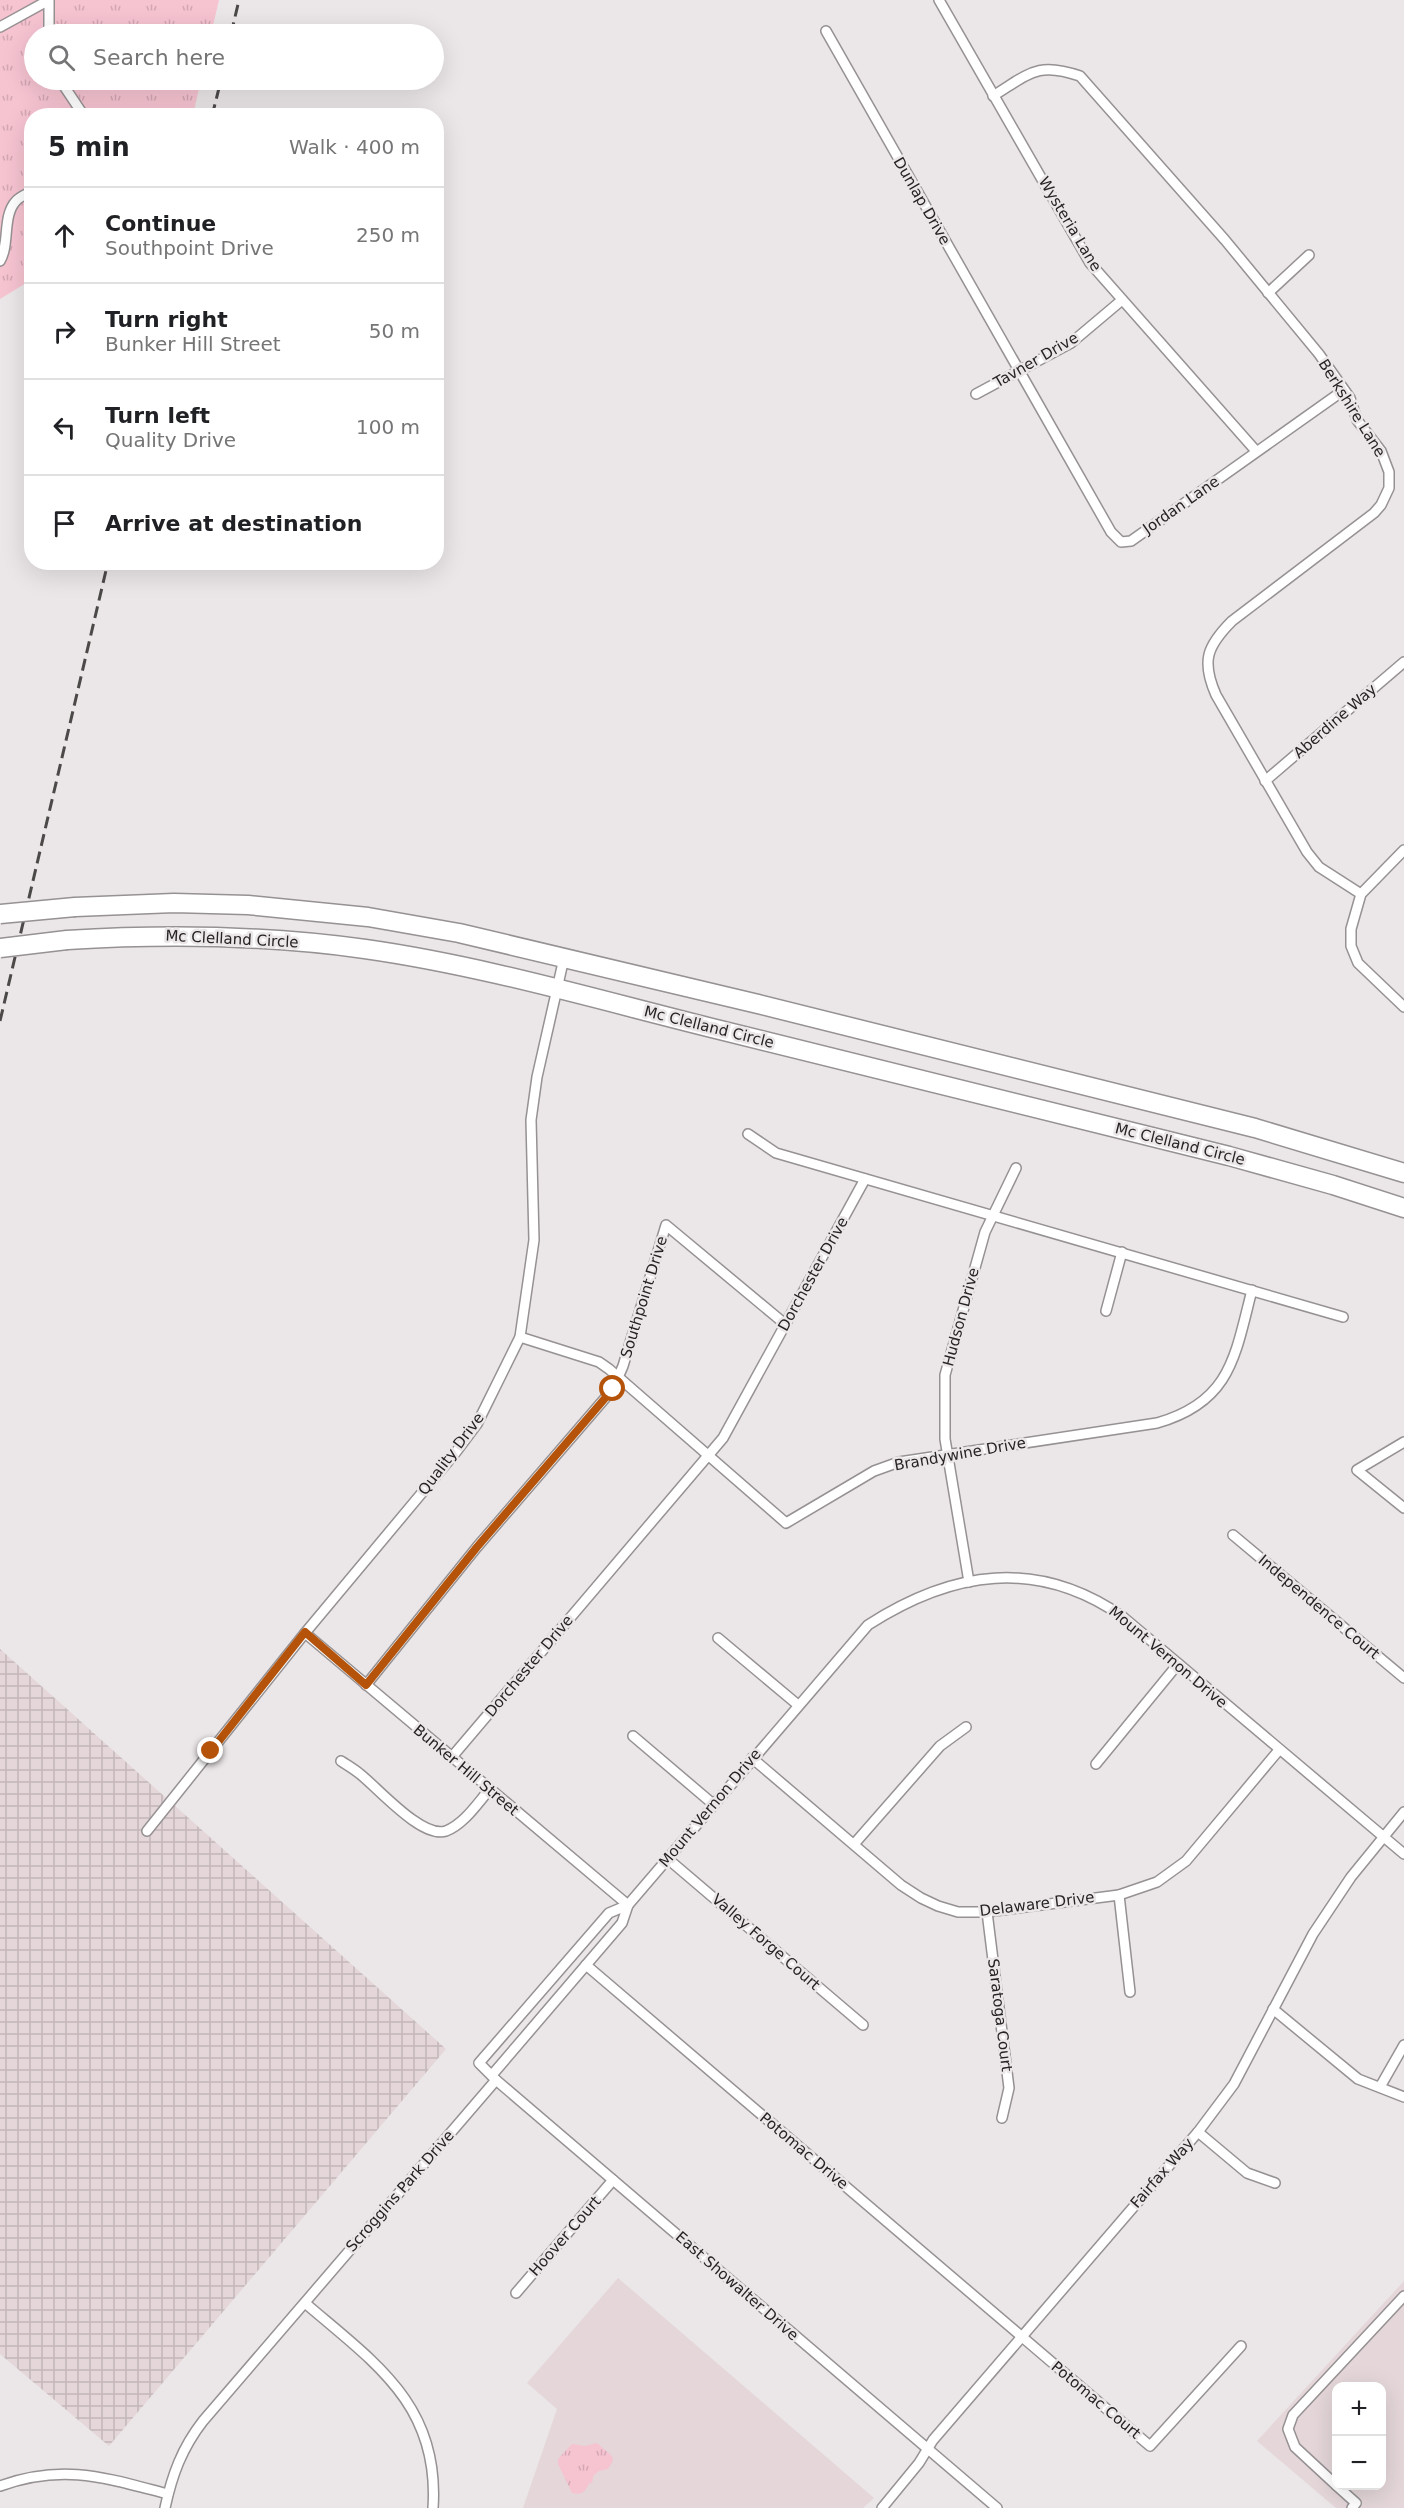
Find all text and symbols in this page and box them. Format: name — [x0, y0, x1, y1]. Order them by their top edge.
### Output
search box — [24, 24, 444, 90]
icon: search — [45, 41, 78, 74]
text: Search here — [93, 45, 225, 70]
text: 5 min — [48, 132, 130, 162]
text: Walk · 400 m — [289, 135, 420, 159]
street label: Dunlap Drive — [890, 154, 954, 248]
street label: Wysteria Lane — [1035, 174, 1105, 274]
text: Continue — [105, 211, 216, 236]
icon: ahead — [48, 219, 81, 252]
text: 250 m — [356, 223, 420, 247]
text: Southpoint Drive — [105, 236, 274, 260]
text: Turn right — [105, 307, 228, 332]
icon: right — [48, 315, 81, 348]
text: 50 m — [369, 319, 420, 343]
street label: Tavner Drive — [990, 329, 1081, 392]
text: Bunker Hill Street — [105, 332, 281, 356]
street label: Berkshire Lane — [1315, 356, 1389, 460]
text: Turn left — [105, 403, 210, 428]
icon: left — [48, 411, 81, 444]
text: 100 m — [356, 415, 420, 439]
text: Quality Drive — [105, 428, 236, 452]
street label: Jordan Lane — [1139, 472, 1223, 538]
icon: arrive — [48, 507, 81, 540]
text: Arrive at destination — [105, 511, 362, 536]
street label: Aberdine Way — [1290, 680, 1380, 762]
street label: Mc Clelland Circle — [165, 927, 299, 951]
street label: Mc Clelland Circle — [642, 1002, 776, 1052]
street label: Mc Clelland Circle — [1113, 1119, 1247, 1169]
street label: Dorchester Drive — [774, 1214, 852, 1334]
street label: Southpoint Drive — [617, 1234, 671, 1360]
street label: Hudson Drive — [939, 1266, 983, 1368]
route start — [599, 1375, 625, 1401]
street label: Quality Drive — [414, 1409, 488, 1499]
street label: Brandywine Drive — [893, 1434, 1027, 1474]
street label: Independence Court — [1255, 1551, 1383, 1663]
street label: Mount Vernon Drive — [1105, 1602, 1231, 1712]
street label: Dorchester Drive — [481, 1611, 577, 1721]
street label: Bunker Hill Street — [410, 1721, 522, 1819]
route end — [197, 1737, 223, 1763]
street label: Mount Vernon Drive — [655, 1745, 765, 1871]
street label: Delaware Drive — [979, 1888, 1095, 1920]
street label: Valley Forge Court — [708, 1890, 824, 1994]
street label: Saratoga Court — [984, 1957, 1016, 2073]
street label: Potomac Drive — [756, 2109, 852, 2193]
street label: Scroggins Park Drive — [342, 2127, 458, 2255]
street label: Fairfax Way — [1127, 2134, 1197, 2212]
street label: Hoover Court — [525, 2192, 605, 2280]
street label: East Showalter Drive — [672, 2228, 802, 2344]
street label: Potomac Court — [1048, 2358, 1144, 2443]
map controls — [1332, 2382, 1386, 2490]
button: + — [1332, 2382, 1386, 2436]
button: − — [1332, 2436, 1386, 2490]

